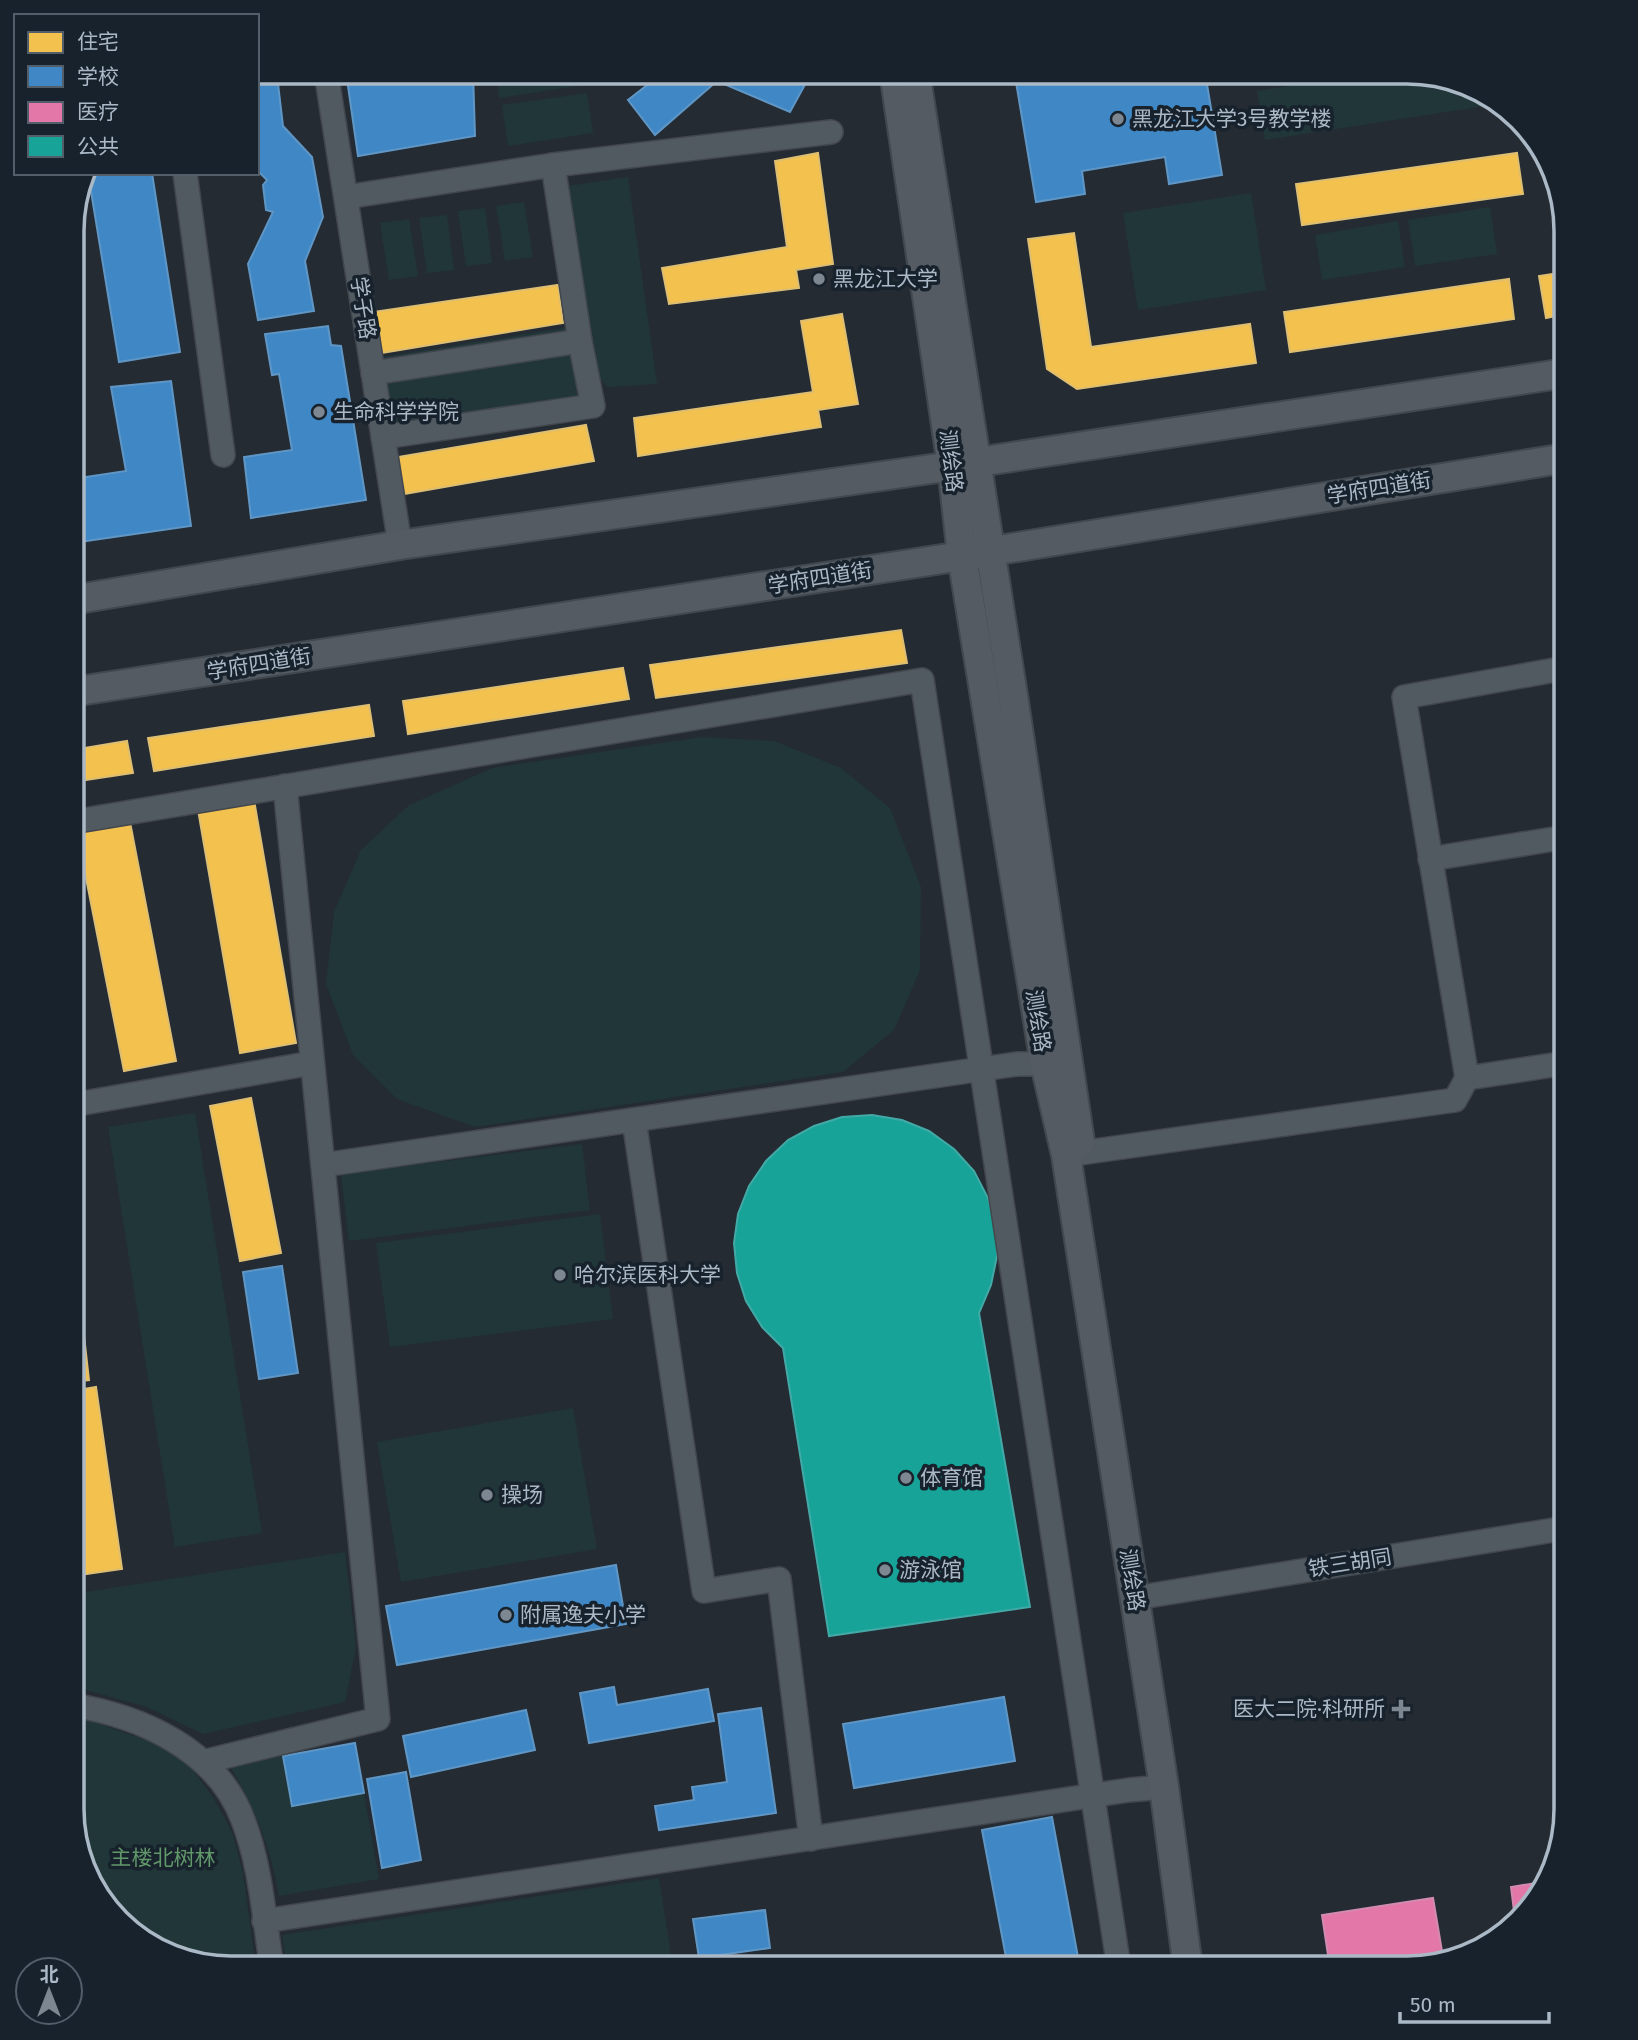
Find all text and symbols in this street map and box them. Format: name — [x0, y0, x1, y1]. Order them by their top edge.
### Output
legend — [14, 14, 259, 175]
text: 住宅 — [77, 29, 119, 55]
text: 学校 — [77, 64, 119, 90]
text: 医疗 — [77, 99, 119, 125]
place label: 黑龙江大学3号教学楼 — [1132, 106, 1331, 132]
marker: 黑龙江大学3号教学楼 — [1110, 111, 1126, 127]
text: 公共 — [77, 134, 119, 160]
place label: 黑龙江大学 — [833, 266, 938, 292]
marker: 黑龙江大学 — [811, 271, 827, 287]
street label: 学子路 — [345, 275, 381, 341]
place label: 生命科学学院 — [333, 399, 459, 425]
marker: 生命科学学院 — [311, 404, 327, 420]
street label: 测绘路 — [934, 428, 968, 494]
street label: 学府四道街 — [1325, 467, 1433, 509]
street label: 学府四道街 — [766, 557, 874, 599]
street label: 学府四道街 — [205, 643, 313, 685]
street label: 测绘路 — [1020, 988, 1056, 1054]
place label: 哈尔滨医科大学 — [574, 1262, 721, 1288]
marker: 哈尔滨医科大学 — [552, 1267, 568, 1283]
place label: 体育馆 — [920, 1465, 983, 1491]
marker: 体育馆 — [898, 1470, 914, 1486]
place label: 操场 — [501, 1482, 543, 1508]
marker: 操场 — [479, 1487, 495, 1503]
street label: 铁三胡同 — [1306, 1544, 1394, 1582]
street label: 测绘路 — [1114, 1547, 1150, 1613]
place label: 游泳馆 — [899, 1557, 962, 1583]
marker: 游泳馆 — [877, 1562, 893, 1578]
place label: 附属逸夫小学 — [520, 1602, 646, 1628]
marker: 附属逸夫小学 — [498, 1607, 514, 1623]
place label: 医大二院·科研所 — [1233, 1696, 1385, 1722]
marker: 医大二院·科研所 — [1391, 1699, 1411, 1719]
park label: 主楼北树林 — [111, 1845, 216, 1871]
north arrow — [14, 1956, 84, 2026]
text: 北 — [39, 1963, 59, 1986]
scale bar — [1400, 1980, 1549, 2024]
text: 50 m — [1410, 1992, 1456, 2018]

